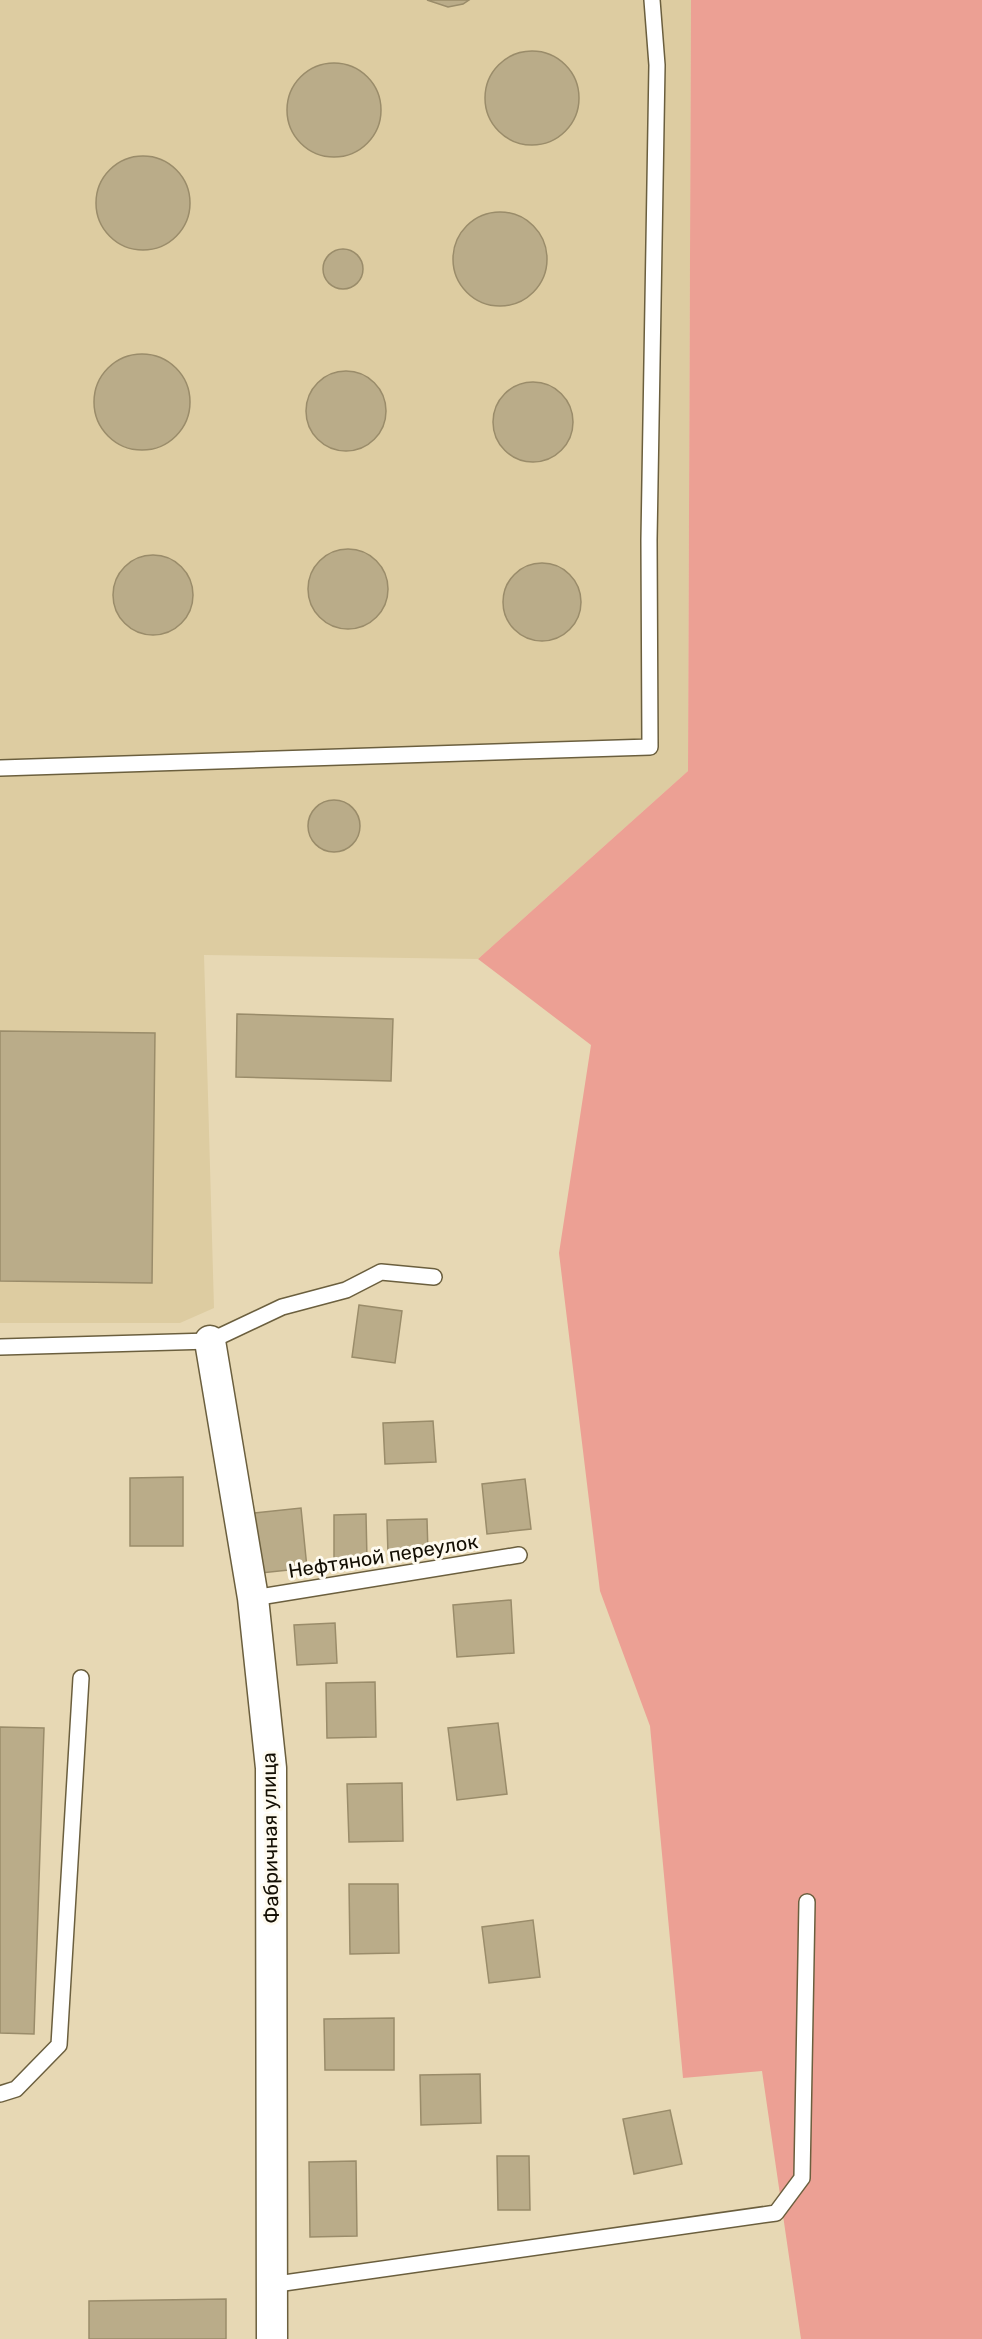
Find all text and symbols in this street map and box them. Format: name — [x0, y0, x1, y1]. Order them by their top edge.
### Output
street label: Нефтяной переулок — [286, 1529, 480, 1583]
street label: Фабричная улица — [257, 1752, 283, 1924]

